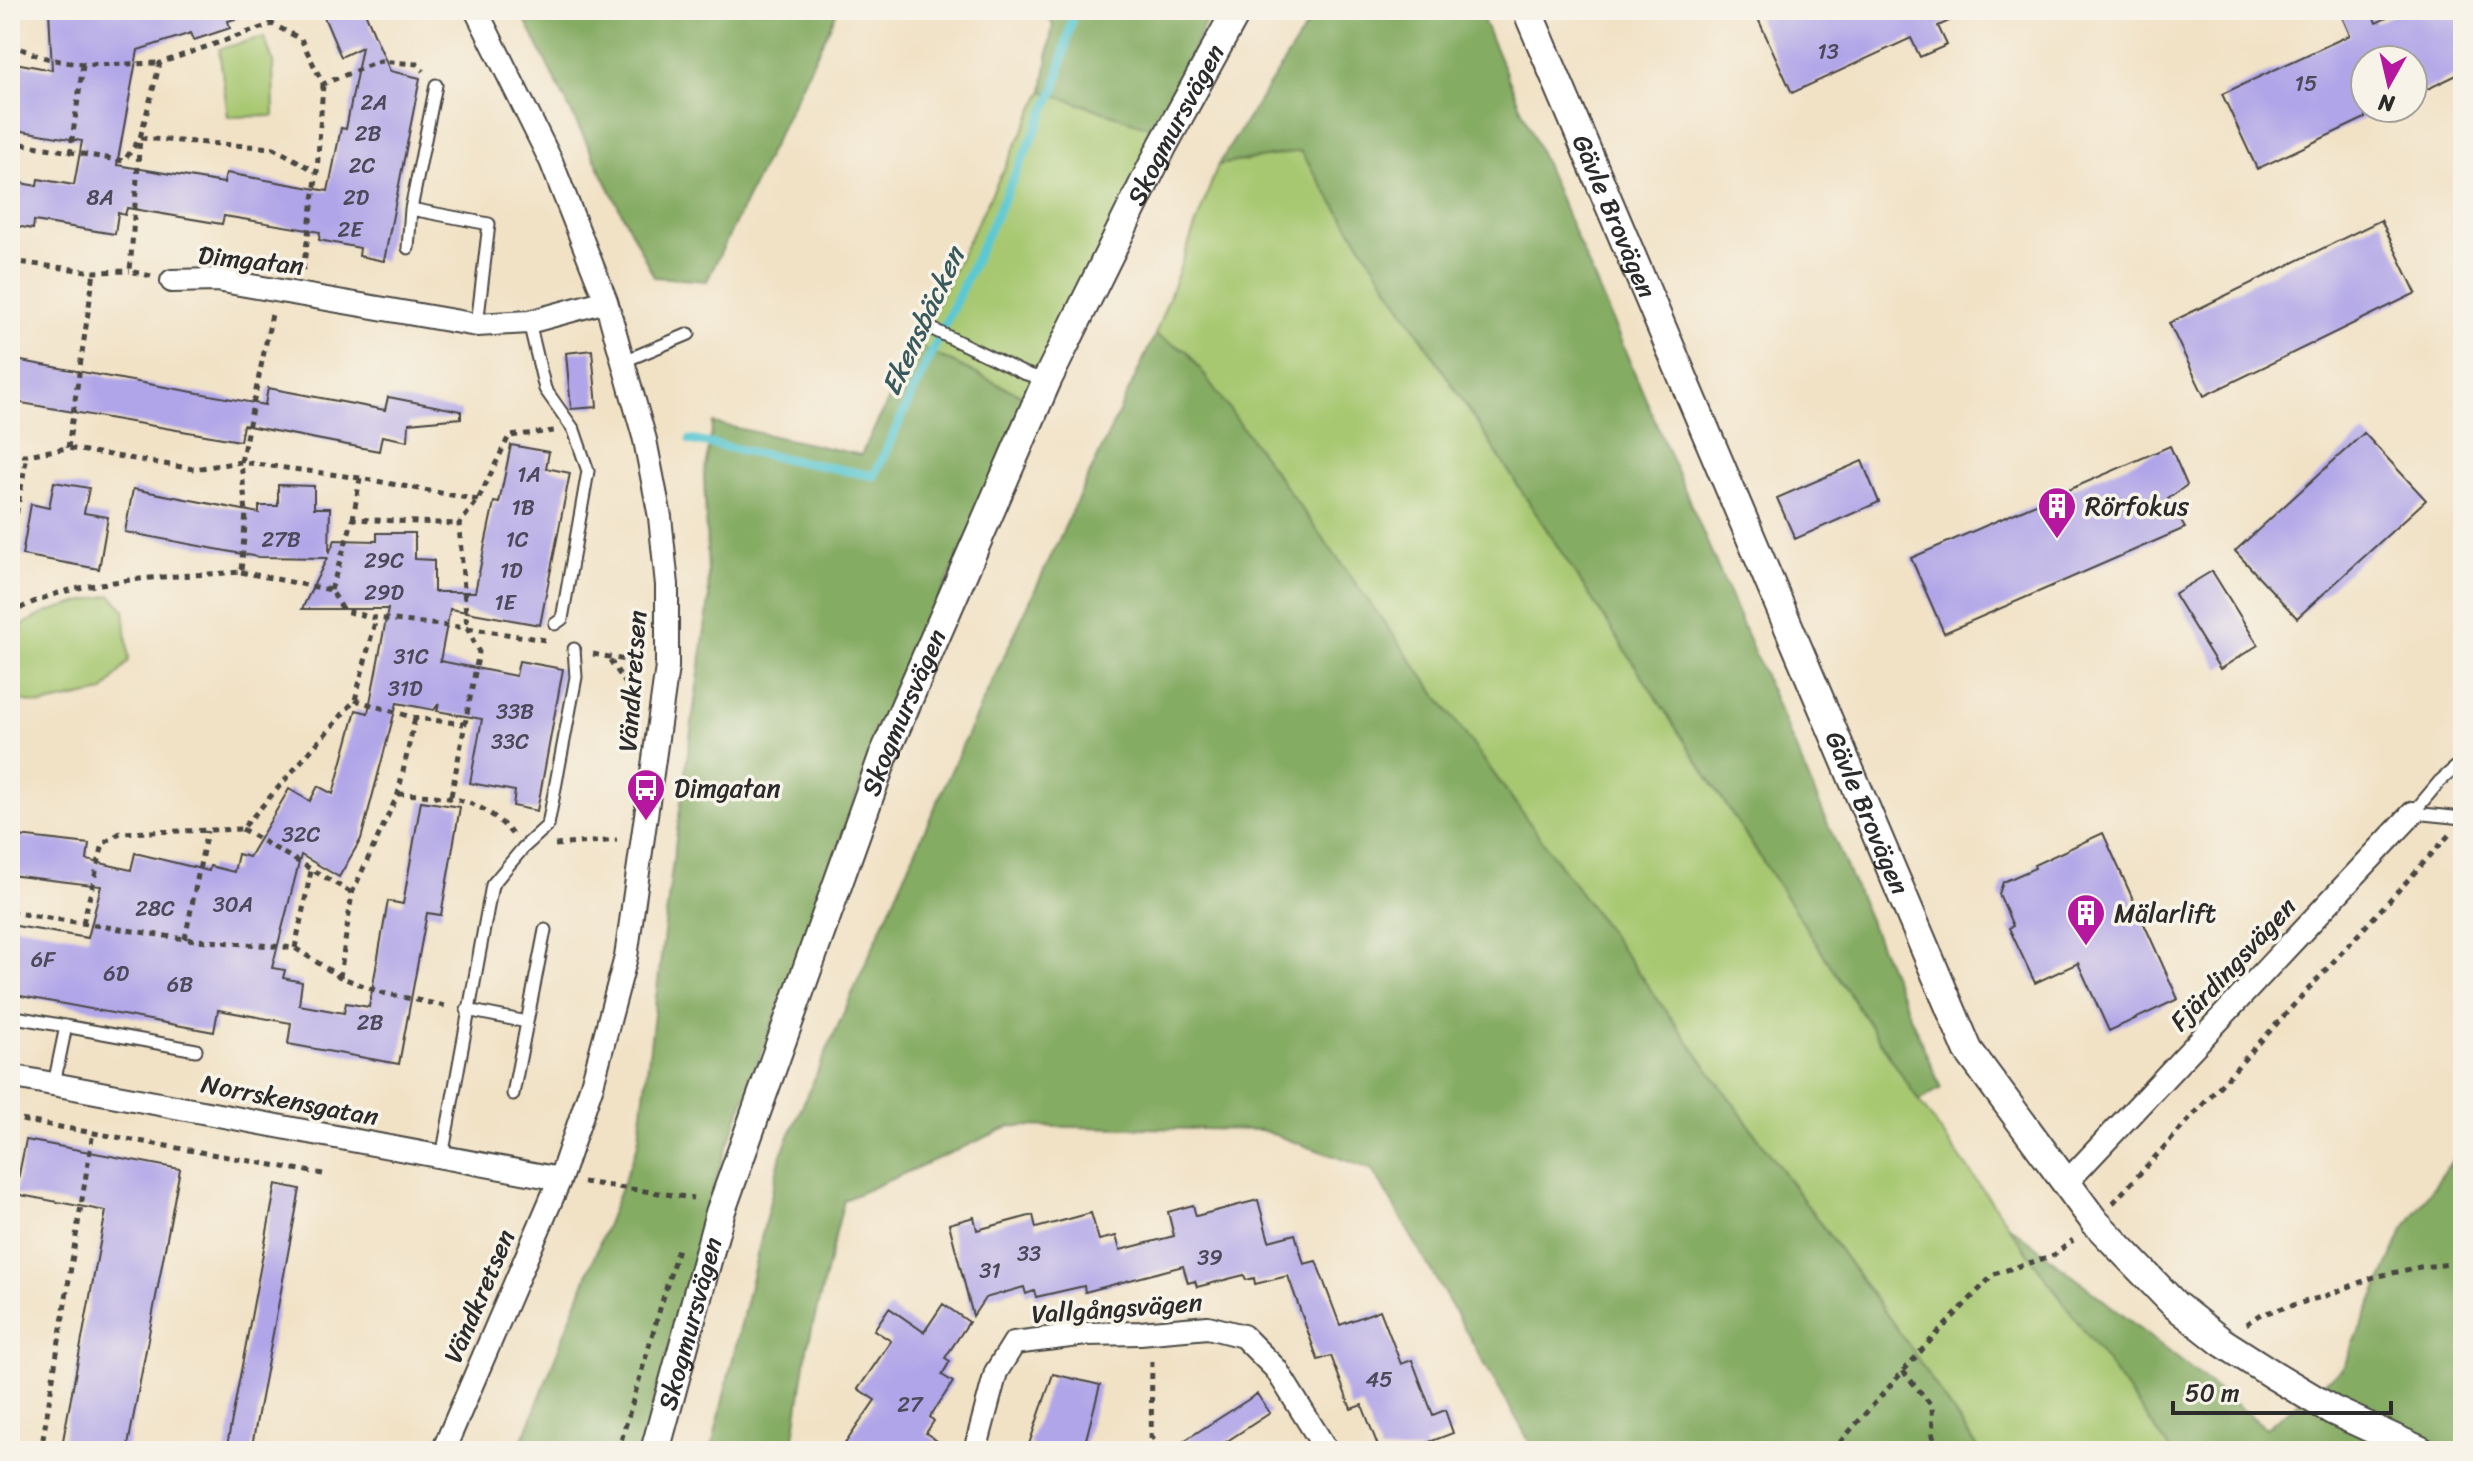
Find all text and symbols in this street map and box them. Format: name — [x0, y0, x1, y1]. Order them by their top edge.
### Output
house number: 13 — [1817, 32, 1839, 71]
street label: Skogmursvägen — [1114, 35, 1237, 214]
north arrow — [2349, 44, 2429, 124]
house number: 15 — [2295, 64, 2317, 103]
house number: 2A — [360, 83, 388, 122]
text: N — [2375, 83, 2398, 124]
house number: 2B — [355, 114, 381, 153]
street label: Gävle Brovägen — [1559, 127, 1670, 306]
house number: 2C — [349, 146, 375, 185]
house number: 8A — [86, 178, 114, 217]
house number: 2D — [343, 178, 370, 217]
house number: 2E — [338, 210, 364, 249]
street label: Dimgatan — [196, 232, 306, 288]
water label: Ekensbäcken — [867, 236, 980, 404]
house number: 1A — [517, 455, 541, 494]
place label: Rörfokus — [2085, 483, 2190, 529]
building icon: Rörfokus — [2036, 485, 2078, 540]
house number: 1B — [511, 488, 535, 527]
house number: 27B — [261, 520, 301, 559]
house number: 1C — [505, 520, 529, 559]
house number: 29C — [364, 541, 404, 580]
house number: 1D — [500, 551, 523, 590]
house number: 29D — [364, 573, 405, 612]
house number: 1E — [494, 583, 518, 622]
street label: Vändkretsen — [604, 609, 660, 753]
street label: Skogmursvägen — [848, 621, 959, 802]
house number: 31C — [393, 637, 429, 676]
house number: 31D — [388, 669, 423, 708]
house number: 33B — [496, 692, 534, 731]
house number: 33C — [491, 722, 529, 761]
street label: Gävle Brovägen — [1812, 724, 1923, 902]
place label: Dimgatan — [674, 765, 780, 811]
bus stop icon: Dimgatan — [625, 767, 667, 822]
house number: 32C — [282, 815, 321, 854]
house number: 30A — [213, 885, 253, 924]
street label: Fjärdingsvägen — [2158, 886, 2308, 1042]
house number: 28C — [135, 889, 175, 928]
place label: Mälarlift — [2114, 890, 2216, 936]
building icon: Mälarlift — [2065, 892, 2107, 947]
house number: 6F — [31, 940, 56, 979]
house number: 6D — [103, 954, 130, 993]
house number: 6B — [167, 965, 193, 1004]
house number: 2B — [357, 1003, 383, 1042]
street label: Norrskensgatan — [197, 1060, 383, 1140]
street label: Vändkretsen — [430, 1222, 528, 1370]
street label: Skogmursvägen — [644, 1232, 735, 1416]
house number: 33 — [1017, 1234, 1041, 1273]
house number: 39 — [1197, 1238, 1223, 1277]
house number: 31 — [979, 1251, 1001, 1290]
street label: Vallgångsvägen — [1030, 1279, 1204, 1337]
house number: 45 — [1365, 1360, 1393, 1399]
scale bar — [2173, 1365, 2391, 1415]
text: 50 m — [2185, 1372, 2240, 1414]
house number: 27 — [897, 1385, 924, 1424]

